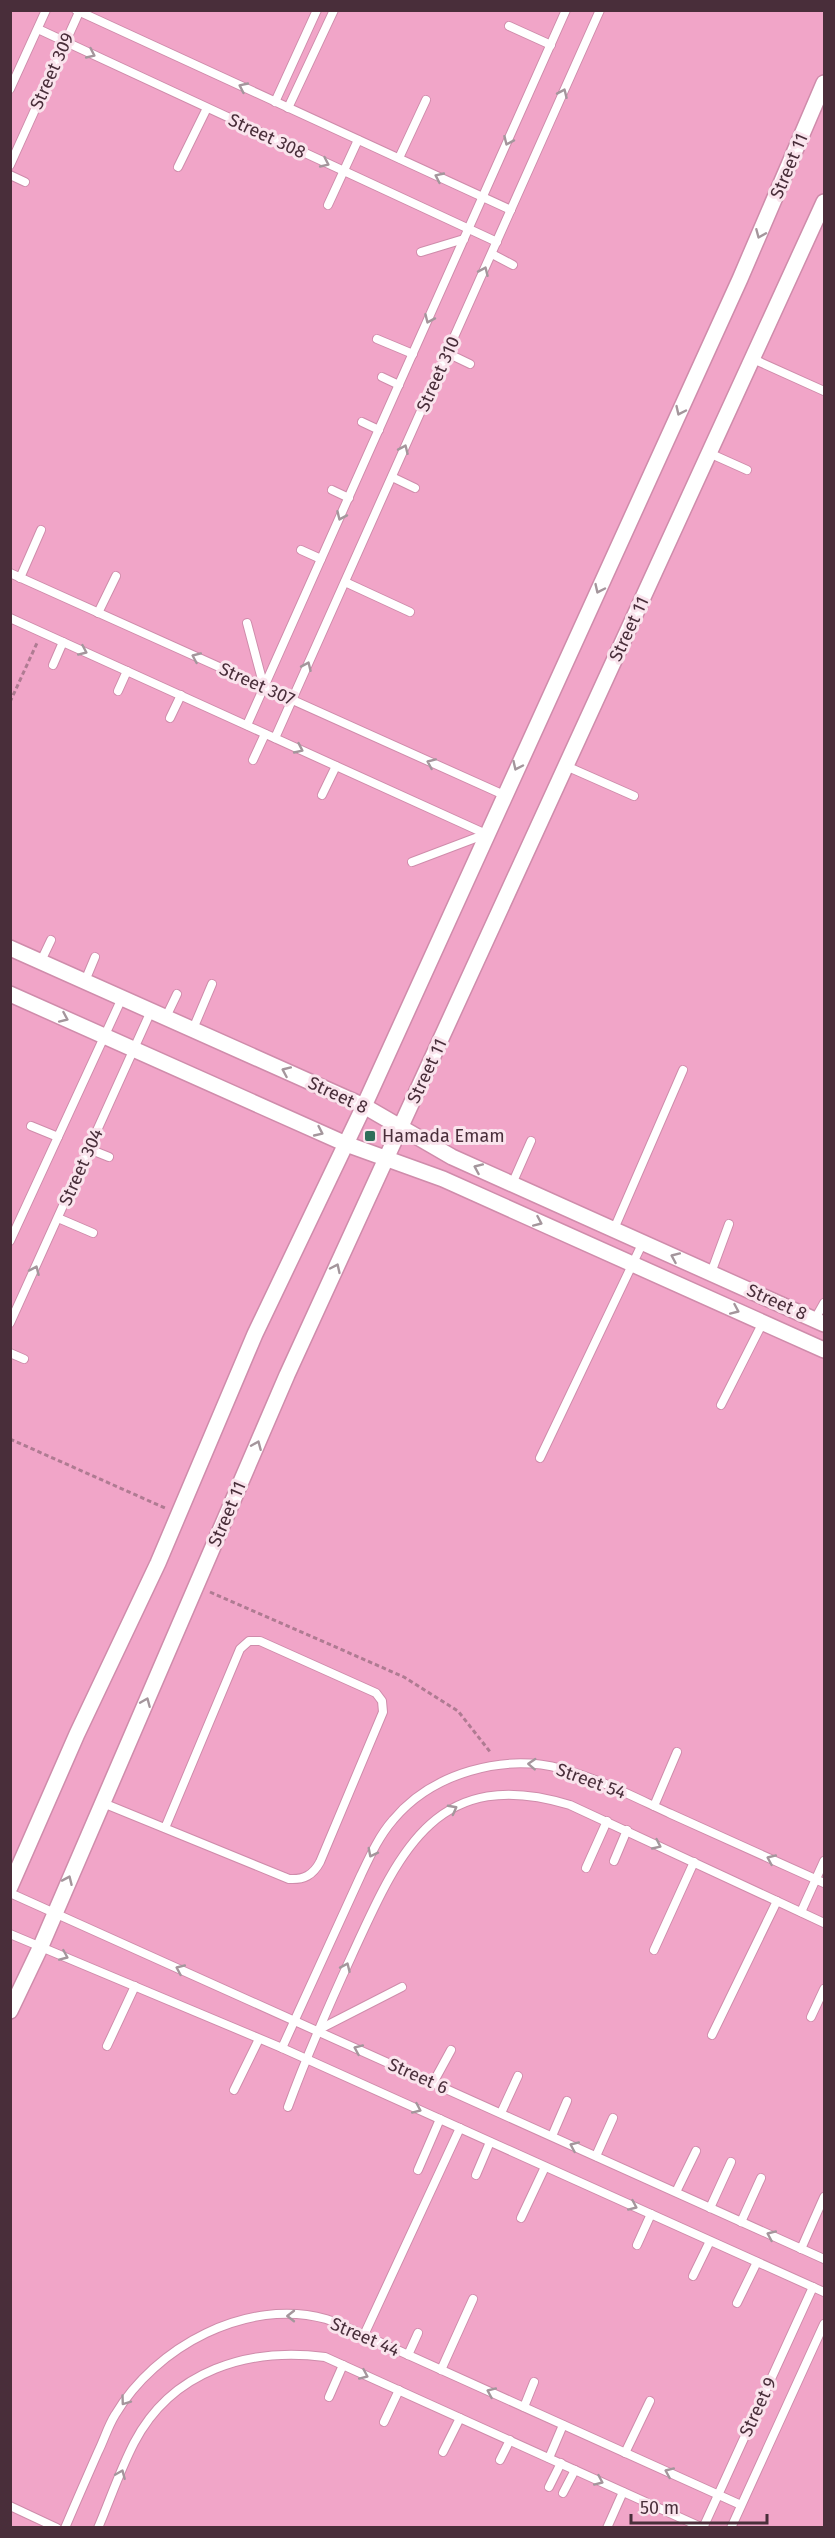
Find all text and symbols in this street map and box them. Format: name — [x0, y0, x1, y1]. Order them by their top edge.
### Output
street label: Street 309 — [25, 29, 79, 113]
one-way arrow — [84, 47, 95, 59]
one-way arrow — [238, 82, 249, 94]
one-way arrow — [556, 89, 568, 100]
street label: Street 308 — [225, 109, 309, 163]
street label: Street 11 — [765, 130, 813, 202]
one-way arrow — [504, 134, 516, 145]
one-way arrow — [318, 155, 329, 167]
one-way arrow — [434, 172, 445, 184]
one-way arrow — [755, 227, 767, 238]
one-way arrow — [477, 267, 489, 278]
one-way arrow — [424, 312, 436, 323]
street label: Street 310 — [412, 333, 464, 415]
one-way arrow — [675, 405, 687, 416]
one-way arrow — [397, 445, 409, 456]
one-way arrow — [336, 509, 348, 520]
one-way arrow — [594, 582, 606, 593]
street label: Street 11 — [604, 593, 654, 665]
one-way arrow — [76, 643, 87, 655]
one-way arrow — [192, 652, 203, 664]
street label: Street 307 — [216, 658, 298, 710]
one-way arrow — [300, 661, 312, 672]
one-way arrow — [292, 742, 303, 754]
one-way arrow — [427, 758, 438, 770]
one-way arrow — [513, 759, 525, 770]
one-way arrow — [58, 1011, 69, 1023]
street label: Street 11 — [402, 1035, 452, 1107]
one-way arrow — [281, 1066, 292, 1078]
street label: Street 8 — [305, 1072, 372, 1118]
one-way arrow — [312, 1124, 323, 1136]
street label: Street 304 — [54, 1125, 108, 1209]
place label: Hamada Emam — [382, 1125, 505, 1147]
marker: Hamada Emam — [363, 1129, 377, 1143]
one-way arrow — [474, 1164, 485, 1176]
one-way arrow — [531, 1214, 542, 1226]
one-way arrow — [671, 1252, 682, 1264]
one-way arrow — [329, 1263, 341, 1274]
one-way arrow — [27, 1265, 39, 1276]
street label: Street 8 — [744, 1279, 811, 1325]
one-way arrow — [729, 1303, 740, 1315]
one-way arrow — [249, 1441, 261, 1452]
street label: Street 11 — [203, 1478, 251, 1550]
one-way arrow — [139, 1697, 151, 1708]
one-way arrow — [528, 1758, 537, 1771]
street label: Street 54 — [553, 1758, 629, 1804]
one-way arrow — [447, 1805, 458, 1816]
one-way arrow — [650, 1837, 661, 1849]
one-way arrow — [368, 1847, 379, 1857]
one-way arrow — [767, 1854, 778, 1866]
one-way arrow — [61, 1876, 73, 1887]
one-way arrow — [58, 1949, 69, 1961]
one-way arrow — [339, 1962, 351, 1973]
one-way arrow — [176, 1964, 187, 1976]
one-way arrow — [354, 2044, 365, 2056]
street label: Street 6 — [385, 2053, 451, 2099]
one-way arrow — [411, 2101, 422, 2113]
one-way arrow — [570, 2142, 581, 2154]
one-way arrow — [627, 2199, 638, 2211]
one-way arrow — [767, 2230, 778, 2242]
one-way arrow — [286, 2309, 295, 2322]
street label: Street 44 — [327, 2313, 403, 2362]
one-way arrow — [357, 2367, 368, 2379]
street label: Street 9 — [735, 2374, 781, 2440]
one-way arrow — [486, 2388, 497, 2400]
one-way arrow — [121, 2395, 132, 2406]
one-way arrow — [664, 2468, 675, 2480]
one-way arrow — [114, 2469, 126, 2480]
one-way arrow — [592, 2473, 603, 2485]
scale bar — [631, 2487, 768, 2525]
text: 50 m — [640, 2497, 679, 2519]

